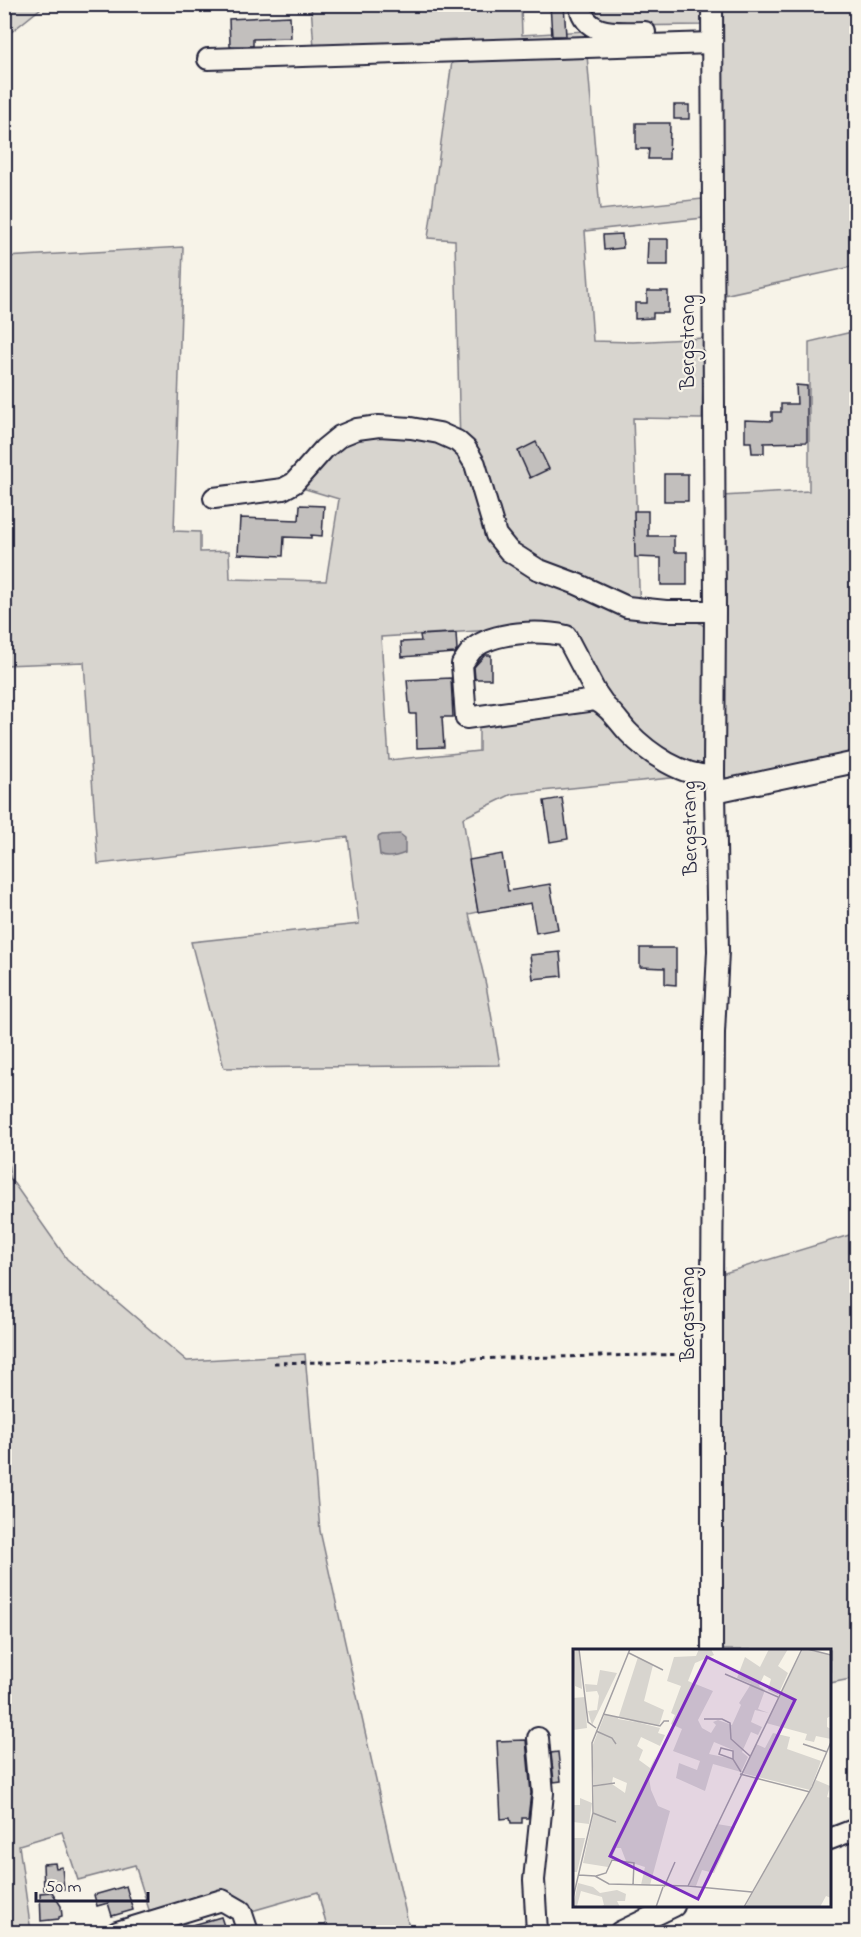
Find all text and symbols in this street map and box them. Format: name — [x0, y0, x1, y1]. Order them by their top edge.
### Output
street label: Bergstrang — [674, 295, 706, 390]
street label: Bergstrang — [675, 780, 709, 877]
street label: Bergstrang — [674, 1267, 706, 1362]
inset map — [573, 1649, 831, 1907]
scale bar — [36, 1865, 148, 1903]
text: 50 m — [45, 1875, 82, 1901]

